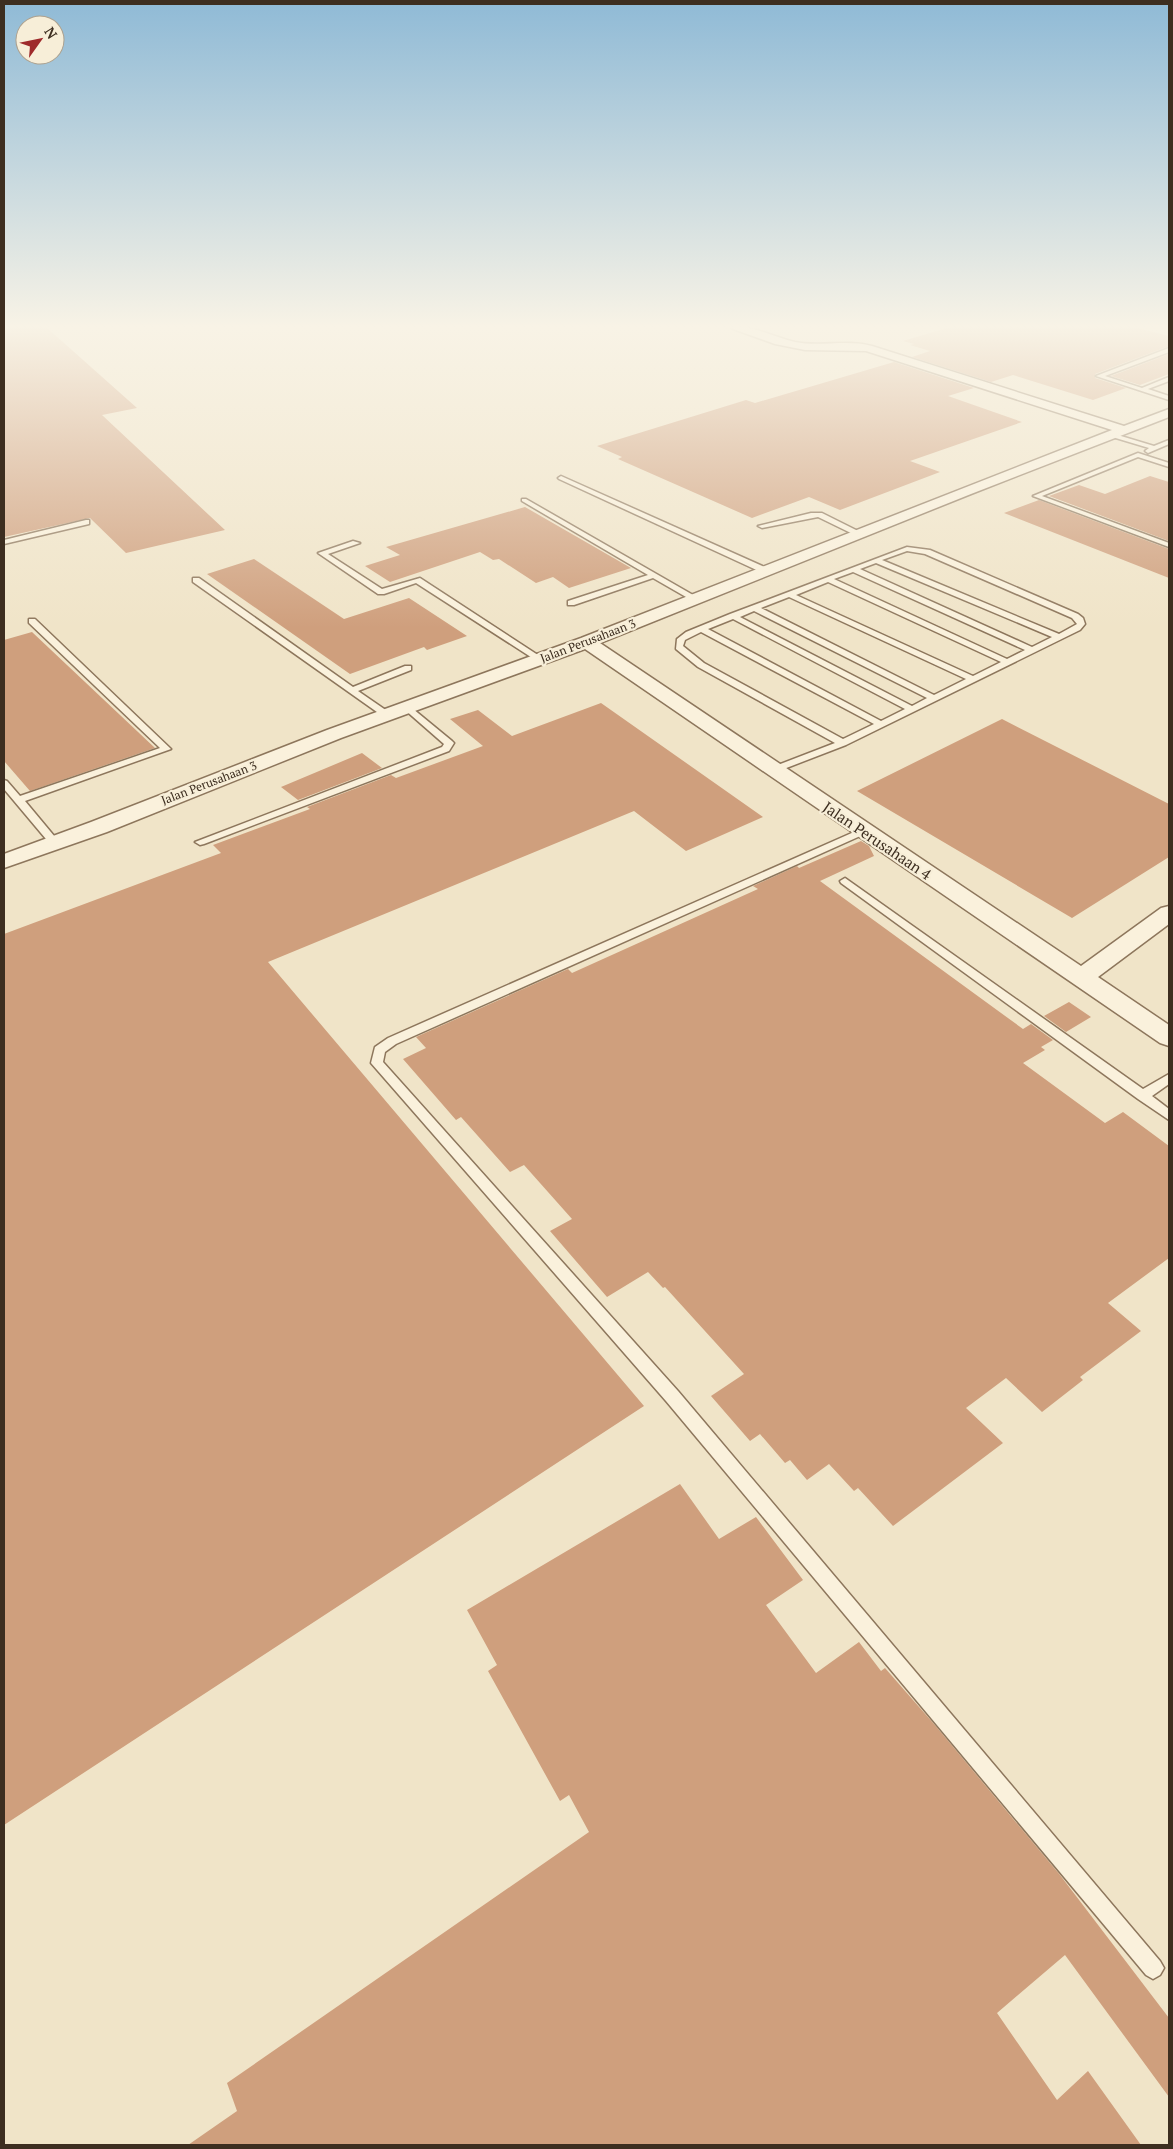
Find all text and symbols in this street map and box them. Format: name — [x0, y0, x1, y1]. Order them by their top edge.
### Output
north arrow — [15, 15, 65, 65]
text: N — [40, 23, 62, 43]
street label: Jalan Perusahaan 3 — [538, 615, 638, 666]
street label: Jalan Perusahaan 3 — [159, 757, 259, 808]
street label: Jalan Perusahaan 4 — [820, 797, 936, 884]

